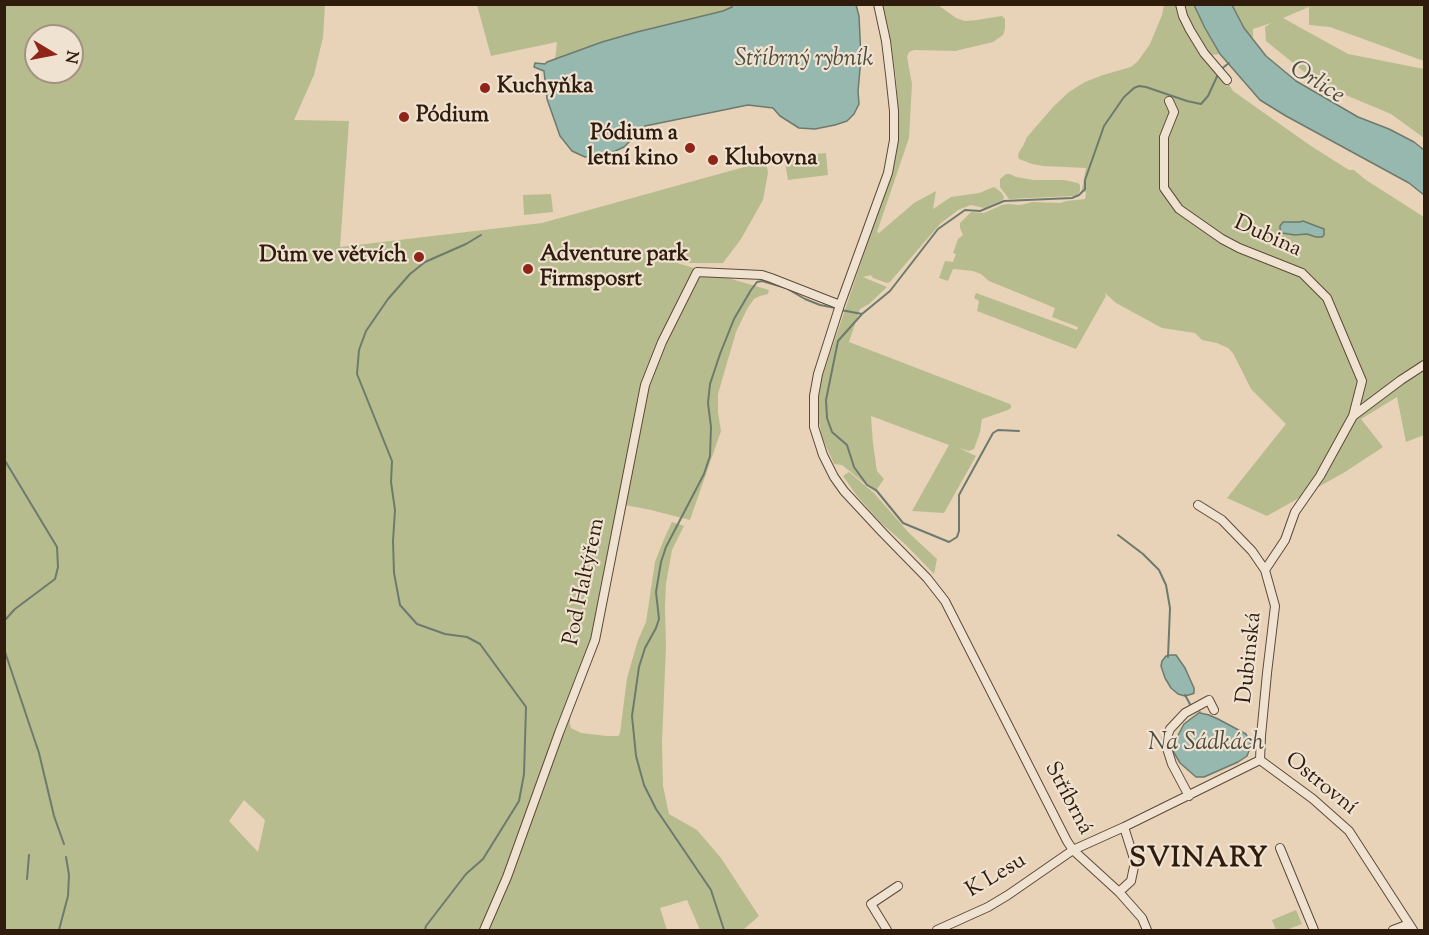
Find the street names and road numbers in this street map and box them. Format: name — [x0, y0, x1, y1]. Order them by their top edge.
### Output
street label: Dubina — [1229, 211, 1305, 265]
street label: Pod Haltýřem — [560, 516, 612, 648]
street label: Dubinská — [1233, 611, 1269, 705]
street label: Ostrovní — [1279, 748, 1361, 822]
street label: Stříbrná — [1037, 758, 1097, 840]
street label: K Lesu — [962, 849, 1032, 905]

